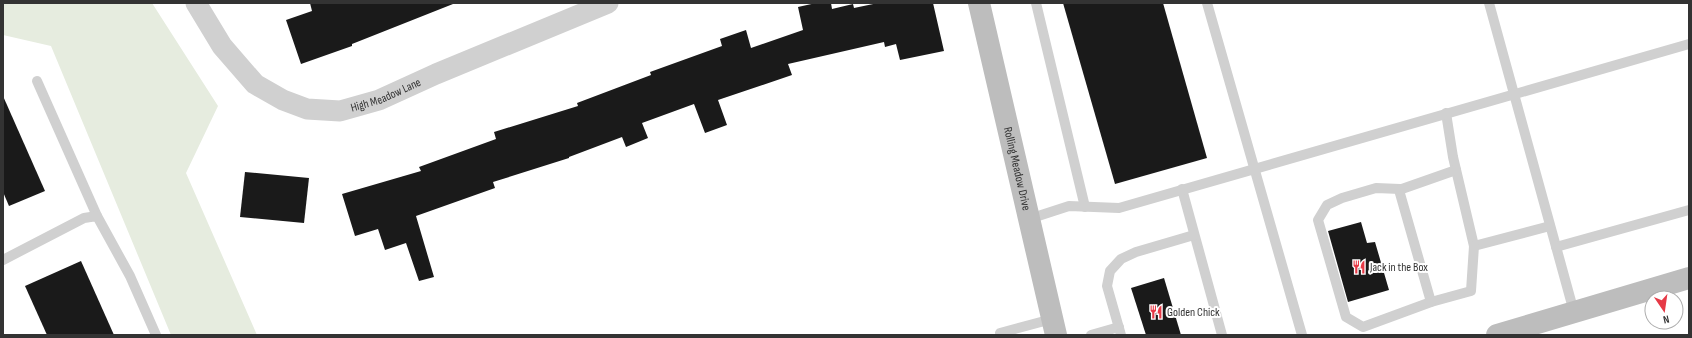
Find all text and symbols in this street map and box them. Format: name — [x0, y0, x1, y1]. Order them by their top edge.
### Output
street label: High Meadow Lane — [349, 75, 424, 116]
street label: Rolling Meadow Drive — [1000, 125, 1034, 212]
restaurant icon: Jack in the Box — [1351, 259, 1367, 275]
place label: Jack in the Box — [1369, 260, 1428, 275]
north arrow — [1644, 290, 1684, 330]
restaurant icon: Golden Chick — [1148, 304, 1164, 320]
place label: Golden Chick — [1167, 305, 1220, 320]
text: N — [1662, 312, 1670, 326]

